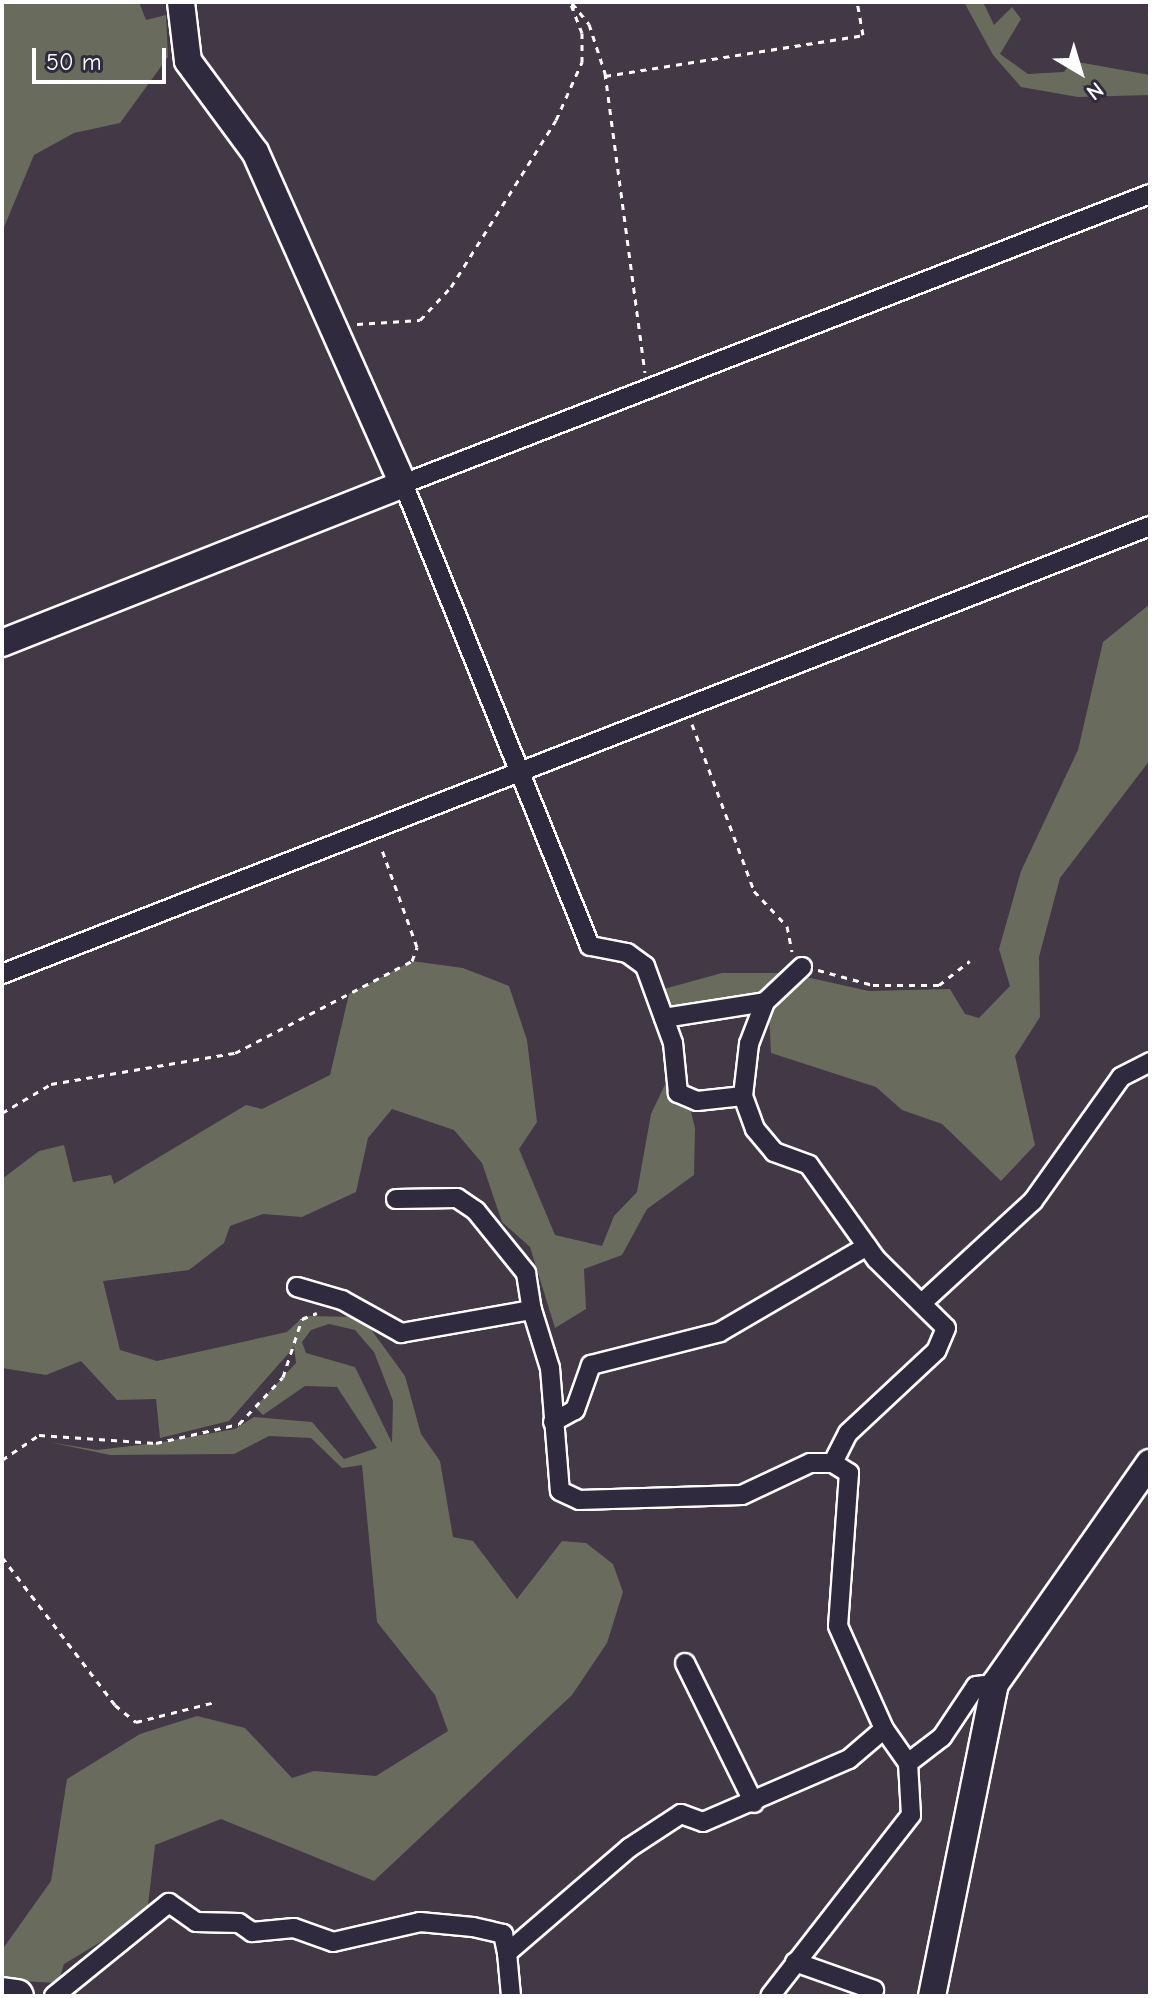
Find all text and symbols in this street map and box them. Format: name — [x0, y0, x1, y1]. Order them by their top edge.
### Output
scale bar — [36, 32, 170, 82]
north arrow — [1040, 32, 1120, 112]
text: 50 m — [46, 48, 102, 76]
text: N — [1081, 76, 1108, 106]

